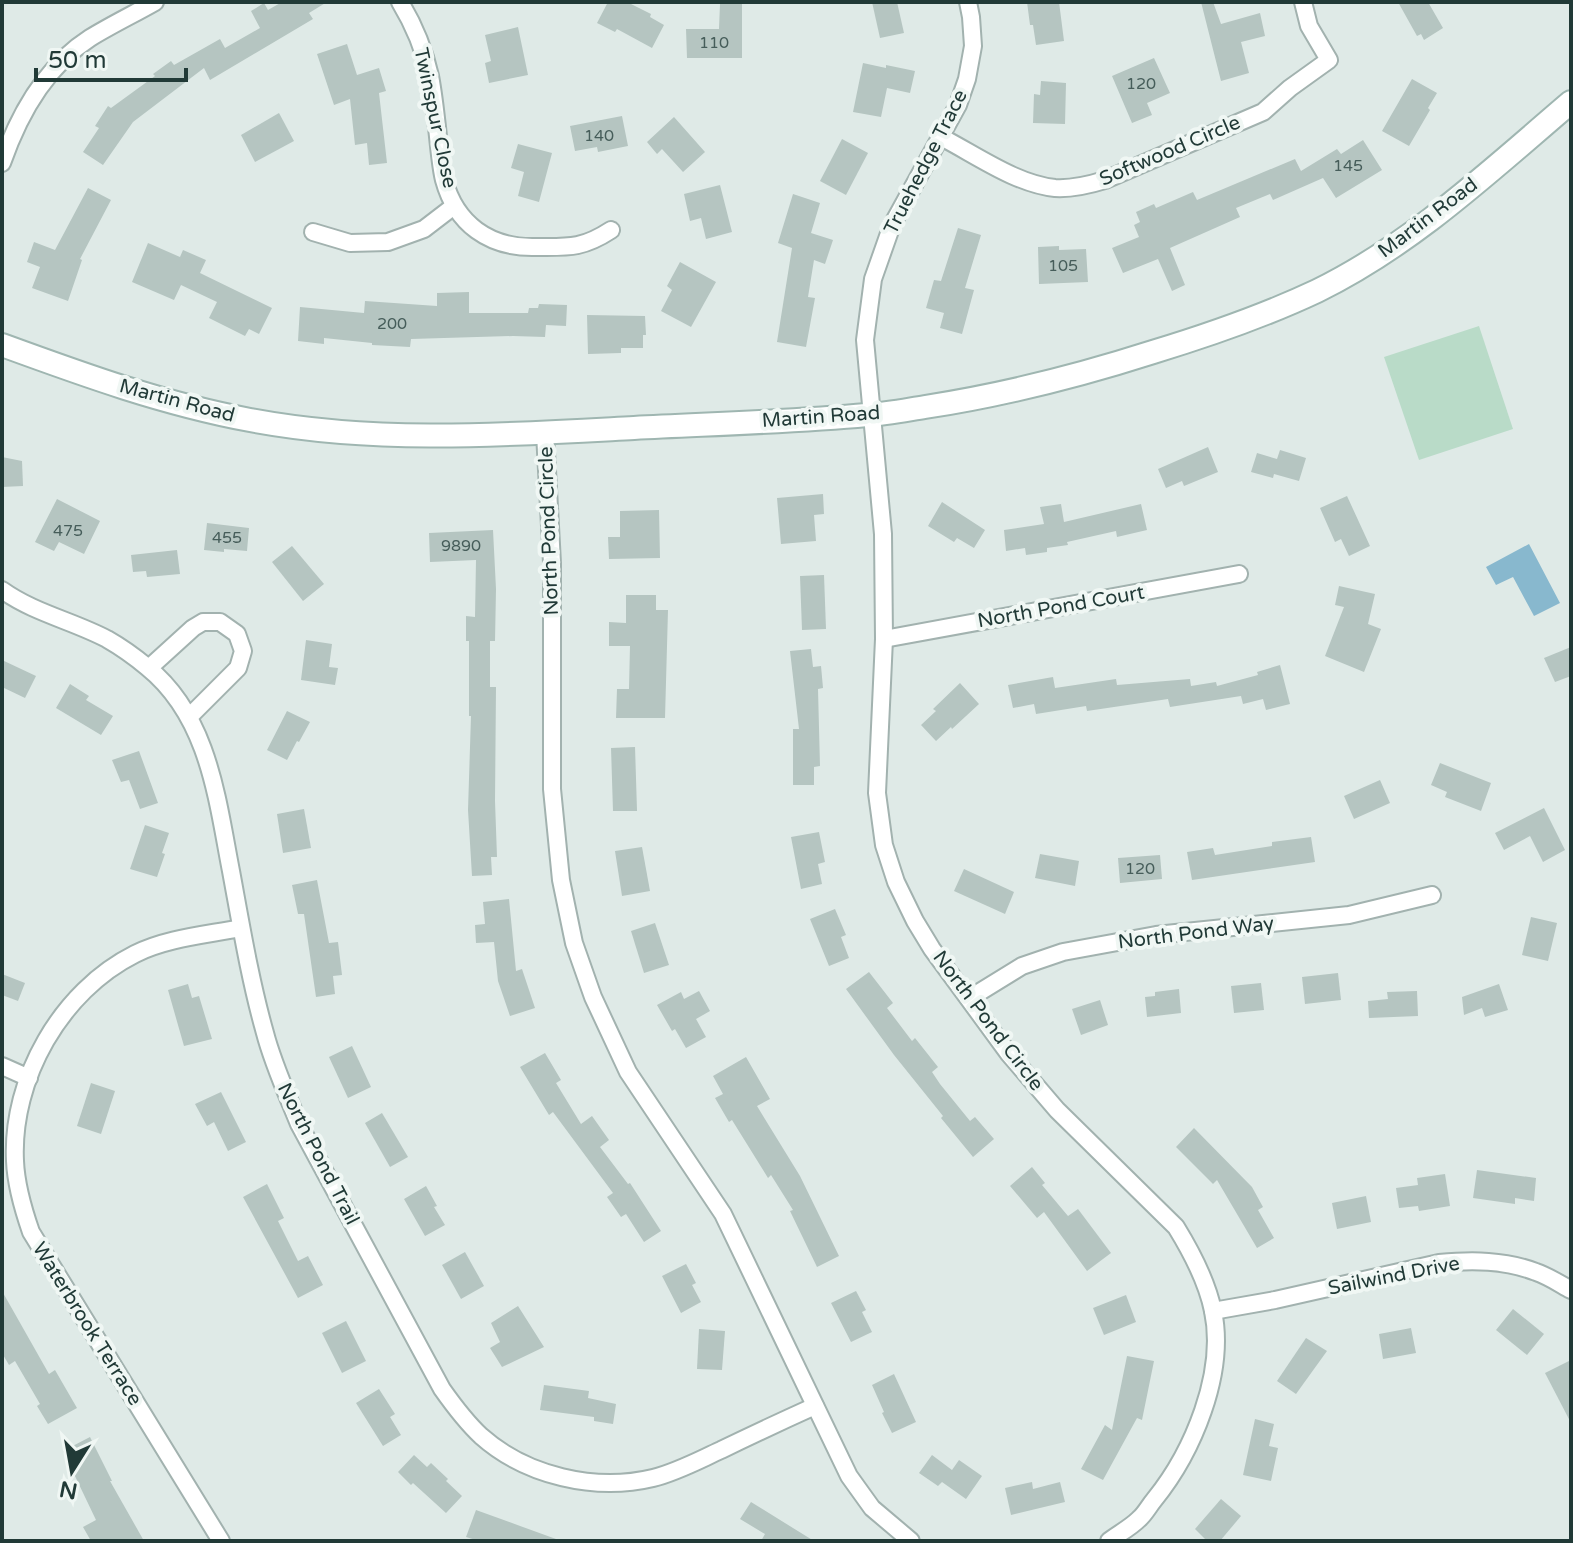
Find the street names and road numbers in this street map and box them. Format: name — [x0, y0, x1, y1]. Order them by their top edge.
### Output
street label: Twinspur Close — [408, 46, 462, 190]
street label: Truehedge Trace — [879, 86, 973, 238]
street label: Softwood Circle — [1096, 111, 1244, 191]
street label: Martin Road — [1373, 173, 1483, 263]
street label: Martin Road — [117, 374, 237, 428]
street label: Martin Road — [761, 401, 881, 433]
street label: North Pond Circle — [534, 446, 564, 616]
street label: North Pond Court — [976, 580, 1147, 634]
street label: North Pond Way — [1117, 911, 1276, 954]
street label: North Pond Circle — [928, 946, 1048, 1096]
street label: North Pond Trail — [272, 1079, 364, 1229]
street label: Waterbrook Terrace — [27, 1238, 147, 1410]
street label: Sailwind Drive — [1326, 1251, 1462, 1301]

